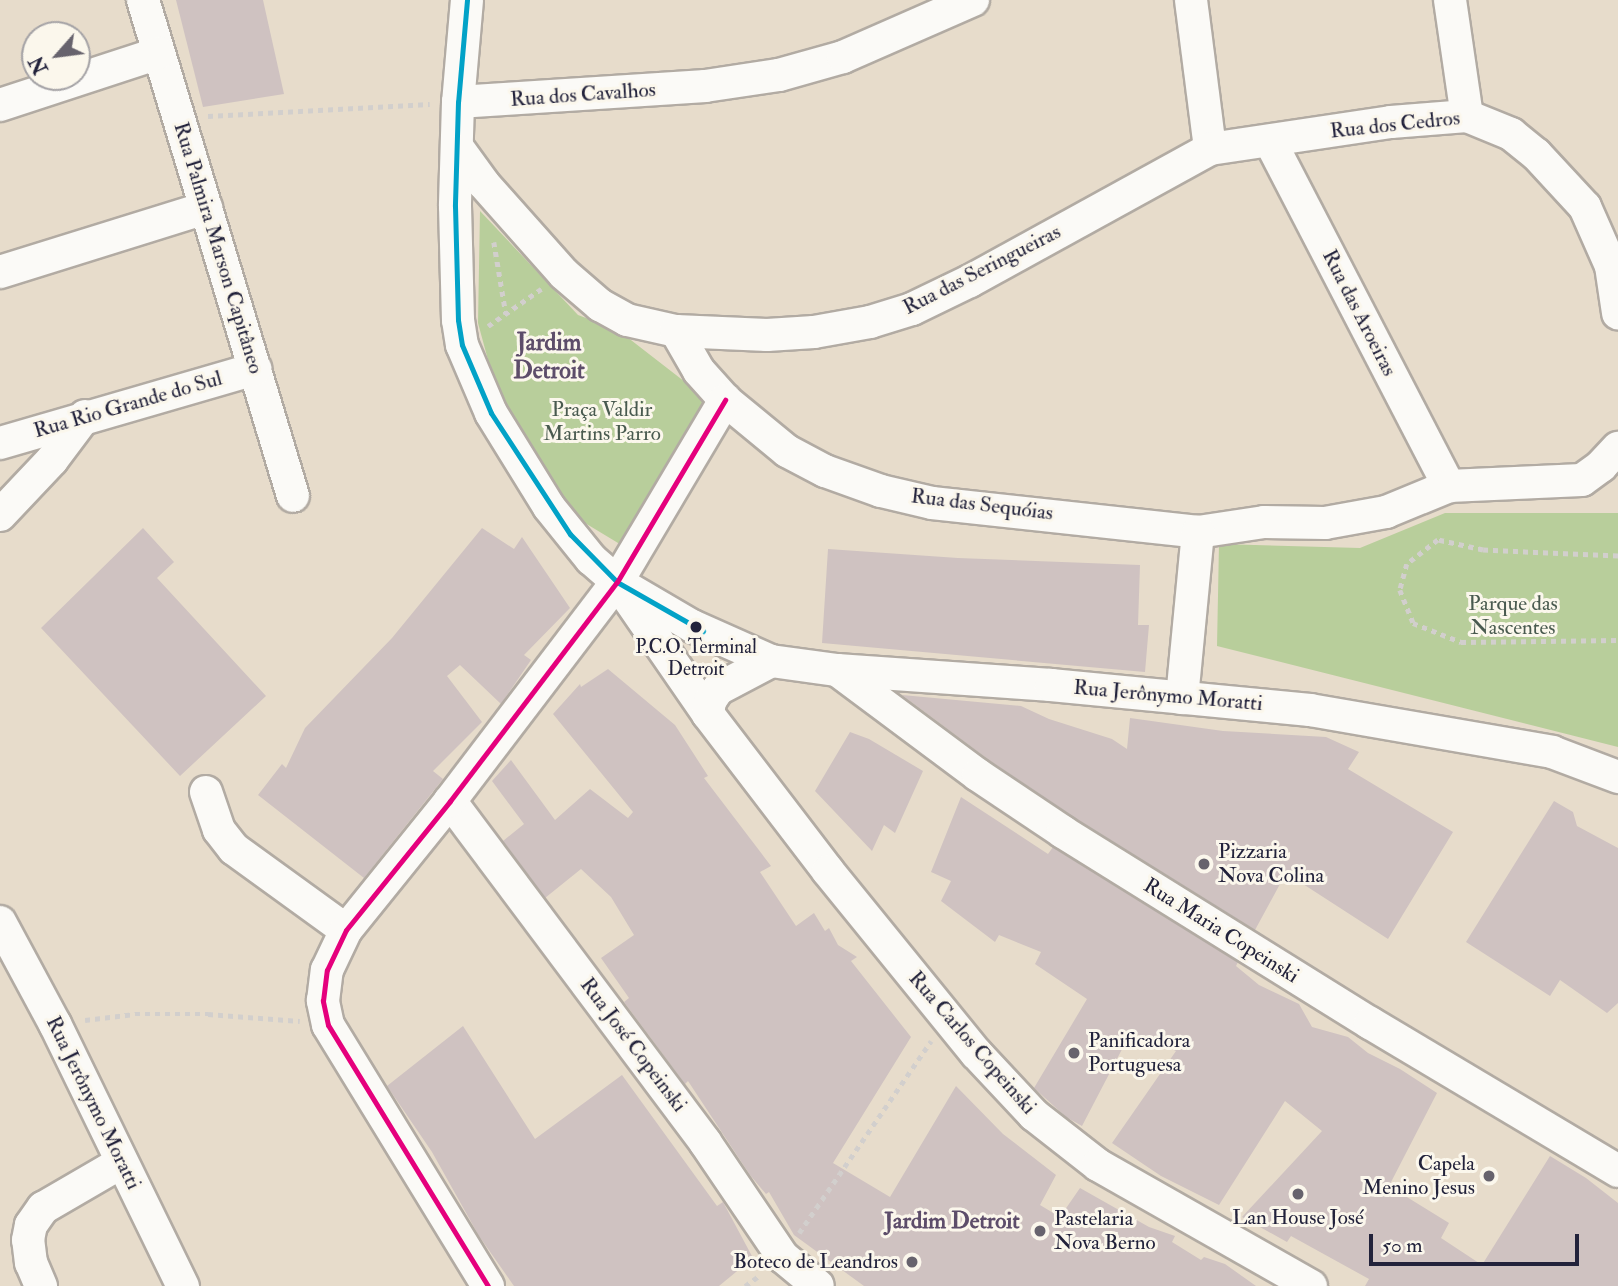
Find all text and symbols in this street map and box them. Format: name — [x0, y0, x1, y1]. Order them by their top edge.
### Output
north arrow — [21, 21, 91, 91]
text: N — [25, 52, 54, 78]
street label: Rua dos Cavalhos — [509, 77, 657, 113]
street label: Rua dos Cedros — [1329, 106, 1461, 144]
street label: Rua Palmira Marson Capitâneo — [168, 119, 268, 377]
street label: Rua das Seringueiras — [899, 219, 1065, 321]
street label: Rua das Aroeiras — [1316, 246, 1402, 380]
district label: Jardim Detroit — [513, 329, 585, 385]
street label: Rua Rio Grande do Sul — [31, 366, 225, 444]
park label: Praça Valdir Martins Parro — [543, 397, 661, 447]
street label: Rua das Sequóias — [909, 484, 1055, 526]
park label: Parque das Nascentes — [1468, 591, 1558, 641]
marker: P.C.O. Terminal Detroit — [689, 620, 703, 634]
place label: P.C.O. Terminal Detroit — [635, 637, 757, 681]
street label: Rua Jerônymo Moratti — [1072, 675, 1264, 717]
place label: Pizzaria Nova Colina — [1218, 839, 1324, 889]
marker: Pizzaria Nova Colina — [1196, 856, 1212, 872]
street label: Rua Maria Copeinski — [1139, 873, 1303, 989]
street label: Rua Carlos Copeinski — [903, 966, 1041, 1120]
street label: Rua José Copeinski — [574, 973, 692, 1117]
street label: Rua Jerônymo Moratti — [40, 1012, 146, 1194]
place label: Panificadora Portuguesa — [1088, 1028, 1190, 1078]
marker: Panificadora Portuguesa — [1066, 1045, 1082, 1061]
place label: Capela Menino Jesus — [1362, 1151, 1475, 1201]
marker: Capela Menino Jesus — [1481, 1168, 1497, 1184]
marker: Lan House José — [1290, 1186, 1306, 1202]
place label: Lan House José — [1232, 1205, 1364, 1231]
place label: Pastelaria Nova Berno — [1054, 1206, 1156, 1256]
district label: Jardim Detroit — [884, 1207, 1020, 1235]
scale bar — [1373, 1220, 1583, 1264]
marker: Pastelaria Nova Berno — [1032, 1223, 1048, 1239]
text: 50 m — [1382, 1232, 1423, 1259]
place label: Boteco de Leandros — [733, 1249, 898, 1275]
marker: Boteco de Leandros — [904, 1254, 920, 1270]

